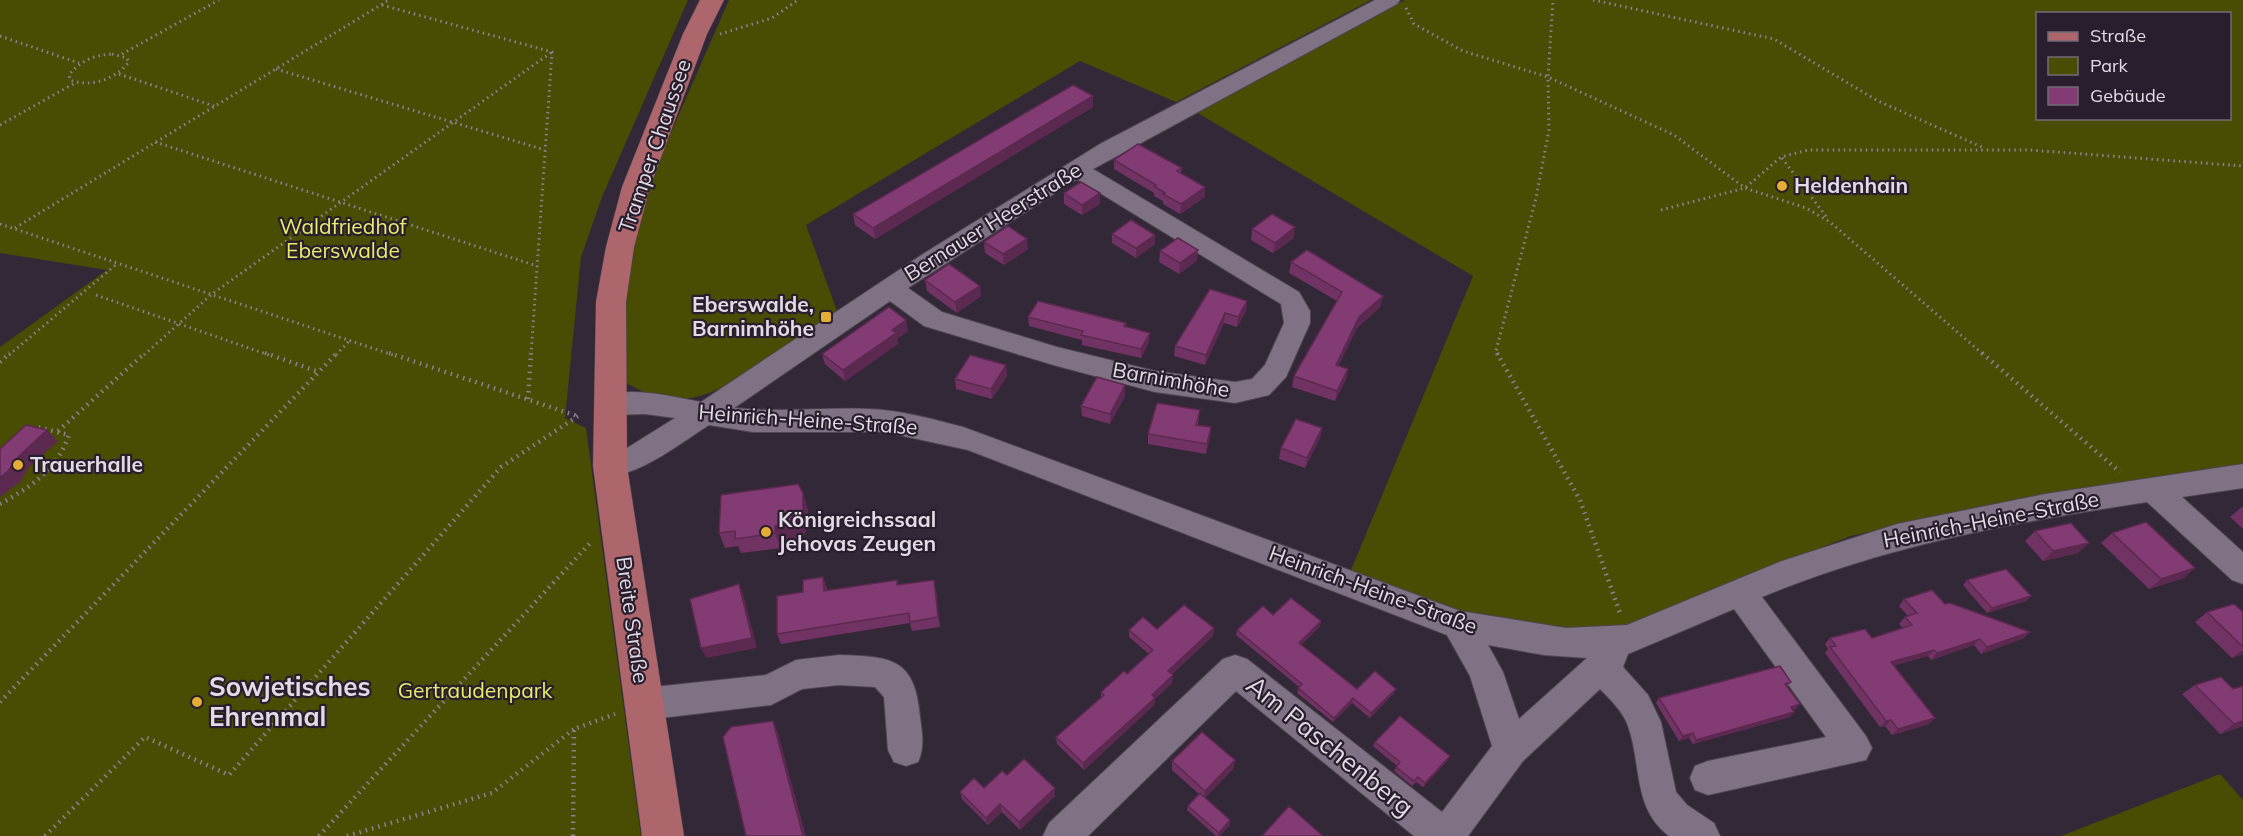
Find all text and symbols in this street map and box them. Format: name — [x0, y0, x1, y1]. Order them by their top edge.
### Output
legend — [2036, 12, 2231, 120]
text: Straße — [2090, 24, 2146, 47]
text: Park — [2090, 54, 2129, 77]
street label: Tramper Chaussee — [612, 55, 696, 236]
text: Gebäude — [2090, 84, 2166, 107]
street label: Bernauer Heerstraße — [899, 156, 1086, 286]
place label: Heldenhain — [1794, 172, 1908, 198]
marker: Heldenhain — [1775, 179, 1789, 193]
park label: Waldfriedhof Eberswalde — [279, 213, 408, 263]
place label: Eberswalde, Barnimhöhe — [692, 291, 814, 341]
marker: Eberswalde, Barnimhöhe — [819, 310, 833, 324]
street label: Barnimhöhe — [1111, 356, 1232, 402]
street label: Heinrich-Heine-Straße — [698, 398, 918, 440]
place label: Trauerhalle — [30, 451, 143, 477]
marker: Trauerhalle — [11, 458, 25, 472]
street label: Heinrich-Heine-Straße — [1881, 485, 2101, 553]
place label: Königreichssaal Jehovas Zeugen — [778, 506, 936, 556]
marker: Königreichssaal Jehovas Zeugen — [759, 525, 773, 539]
street label: Heinrich-Heine-Straße — [1266, 539, 1481, 639]
street label: Breite Straße — [611, 555, 655, 685]
street label: Am Paschenberg — [1240, 668, 1421, 823]
place label: Sowjetisches Ehrenmal — [209, 670, 371, 733]
park label: Gertraudenpark — [398, 677, 552, 703]
marker: Sowjetisches Ehrenmal — [190, 695, 204, 709]

